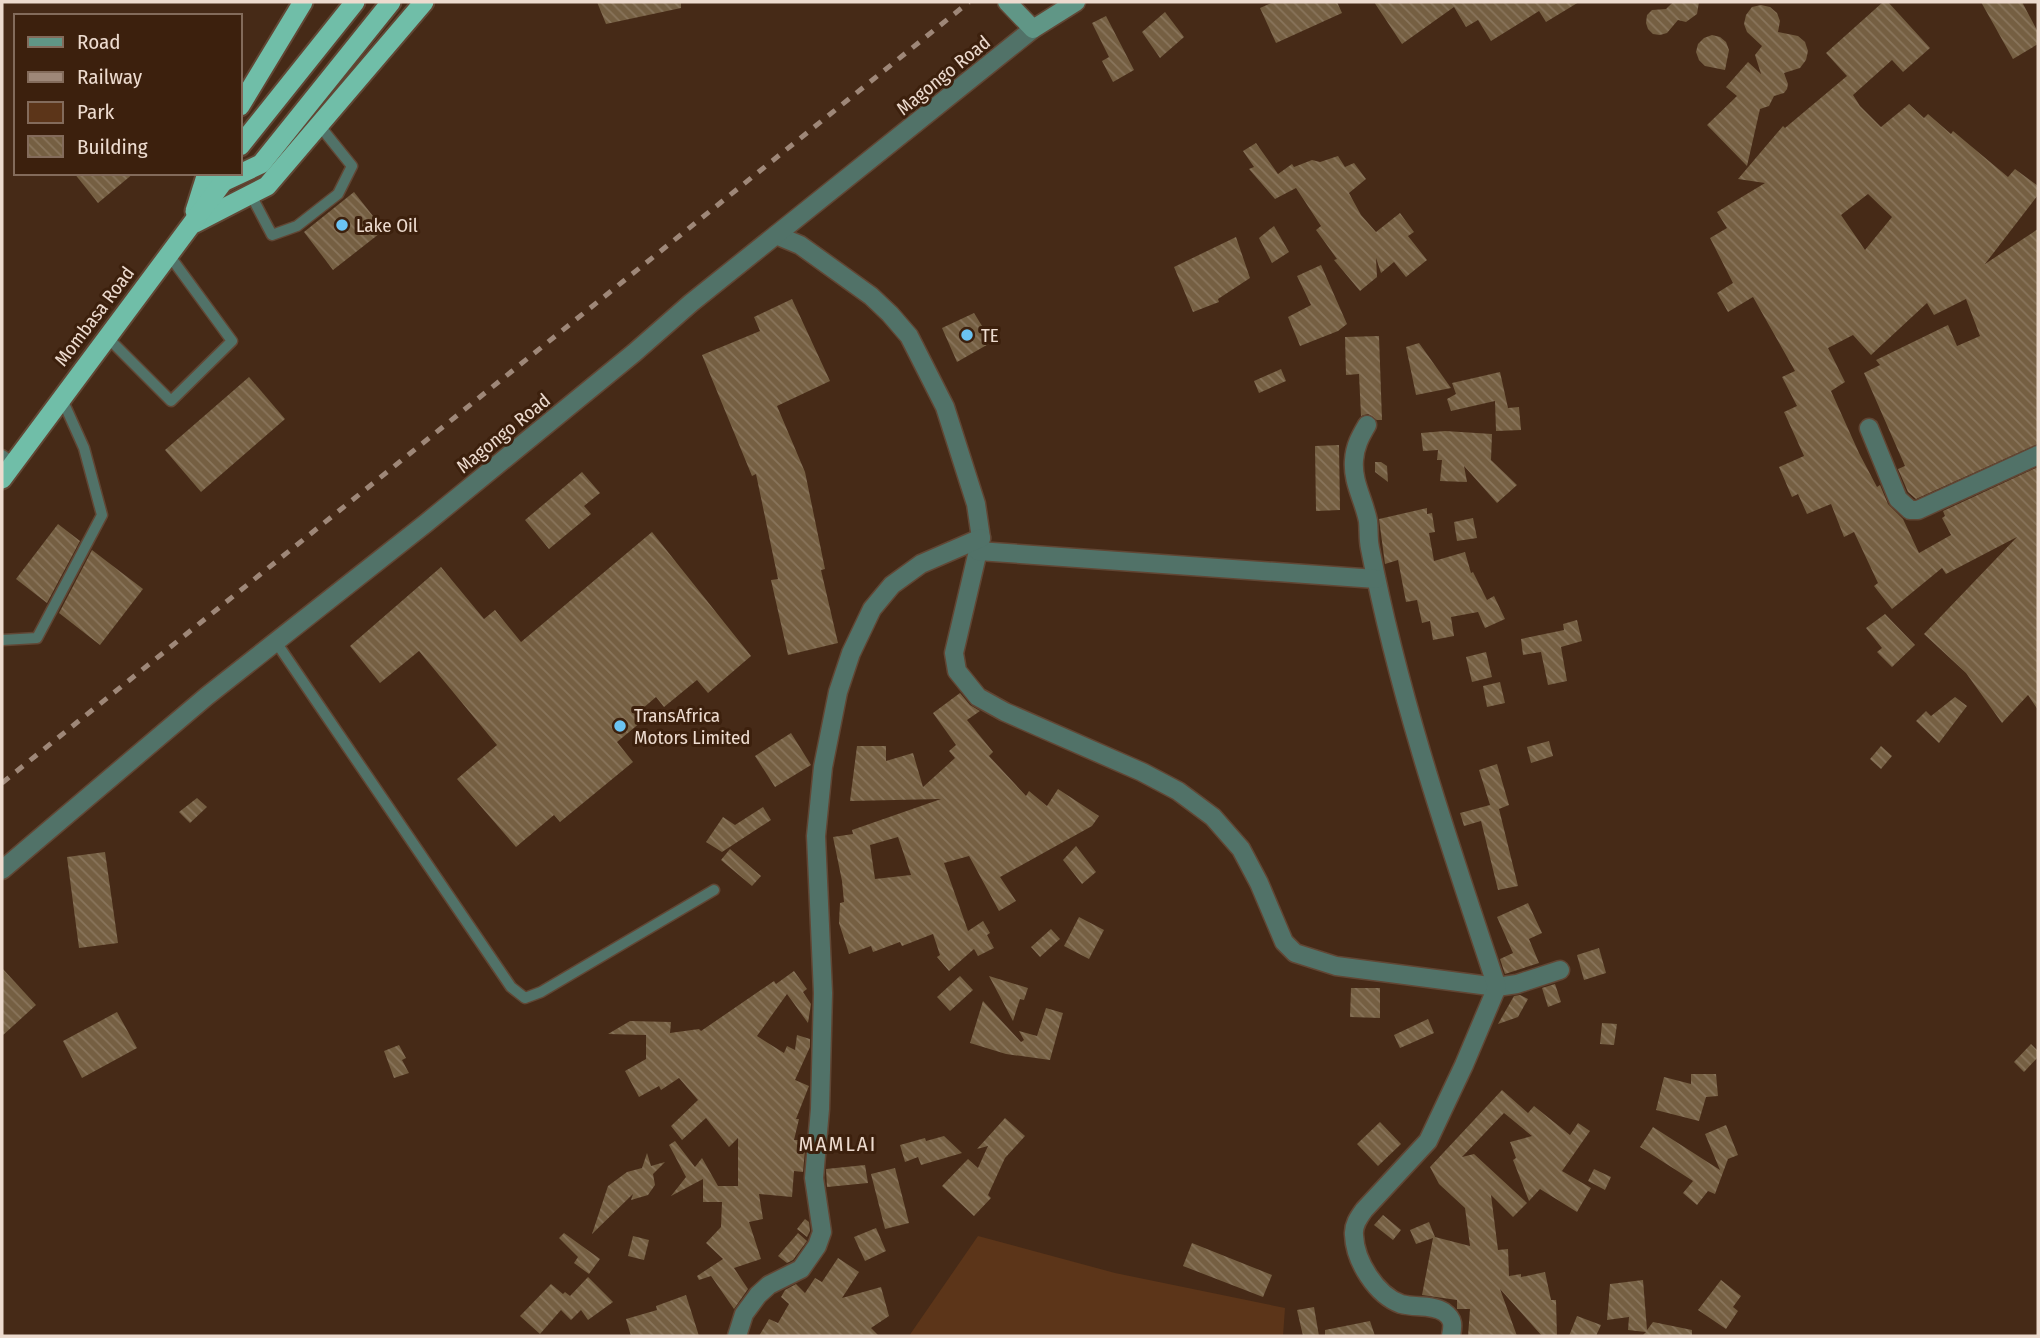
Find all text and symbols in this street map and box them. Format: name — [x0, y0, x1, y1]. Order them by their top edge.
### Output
legend — [14, 14, 242, 175]
text: Road — [77, 29, 121, 55]
street label: Magongo Road — [892, 31, 995, 120]
text: Railway — [77, 64, 143, 90]
text: Park — [77, 99, 115, 125]
text: Building — [77, 134, 148, 160]
place label: Lake Oil — [356, 214, 418, 237]
marker: Lake Oil — [334, 217, 350, 233]
street label: Mombasa Road — [50, 262, 139, 370]
place label: TE — [981, 324, 999, 347]
marker: TE — [959, 327, 975, 343]
street label: Magongo Road — [452, 389, 555, 478]
place label: TransAfrica Motors Limited — [634, 704, 750, 749]
marker: TransAfrica Motors Limited — [612, 718, 628, 734]
district label: MAMLAI — [799, 1131, 877, 1157]

